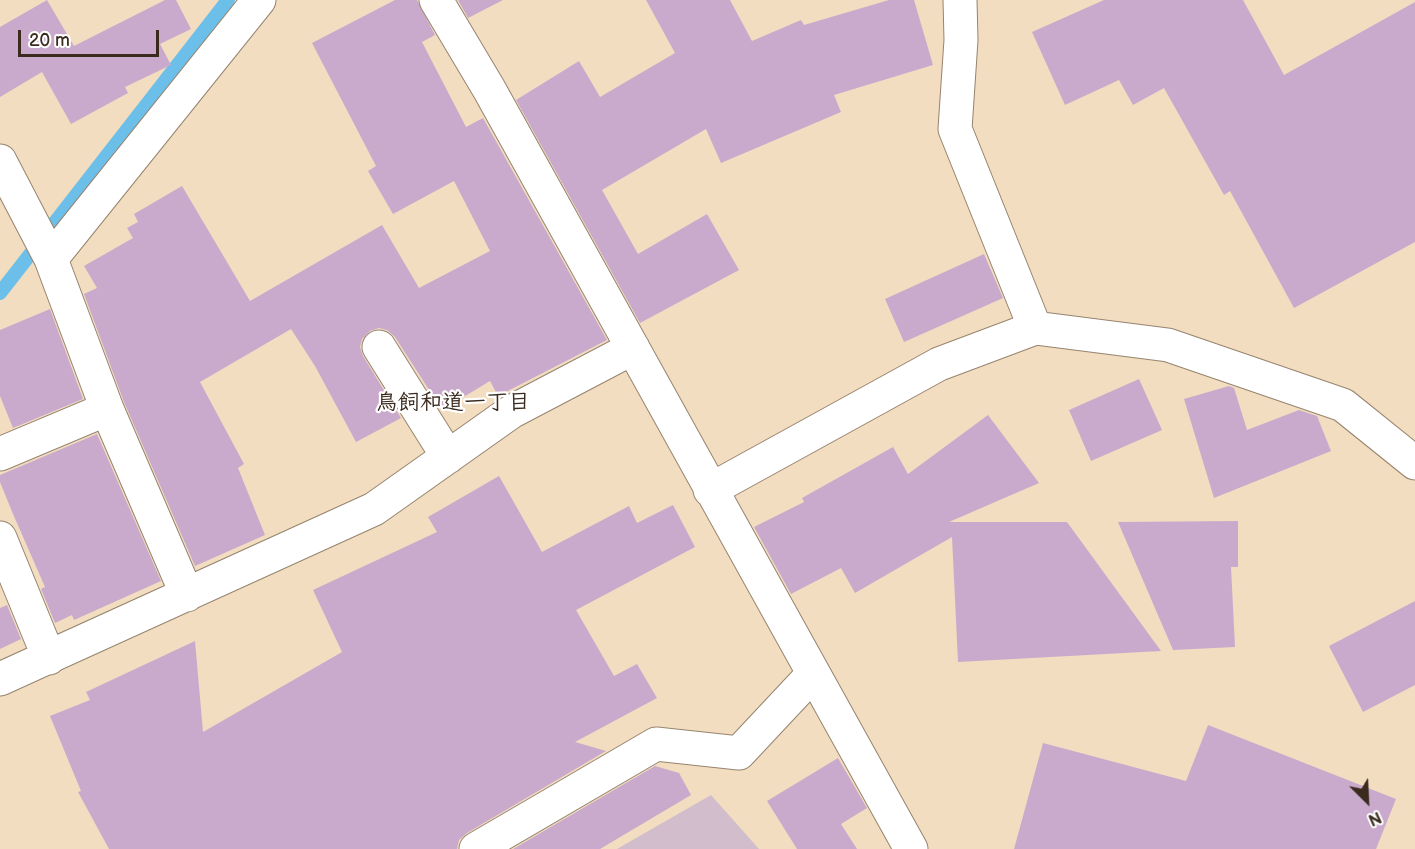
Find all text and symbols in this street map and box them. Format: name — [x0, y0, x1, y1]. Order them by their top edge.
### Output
scale bar — [21, 18, 162, 56]
text: 20 m — [29, 30, 70, 51]
district label: 鳥飼和道一丁目 — [376, 390, 530, 416]
north arrow — [1337, 771, 1397, 831]
text: N — [1365, 807, 1384, 829]

